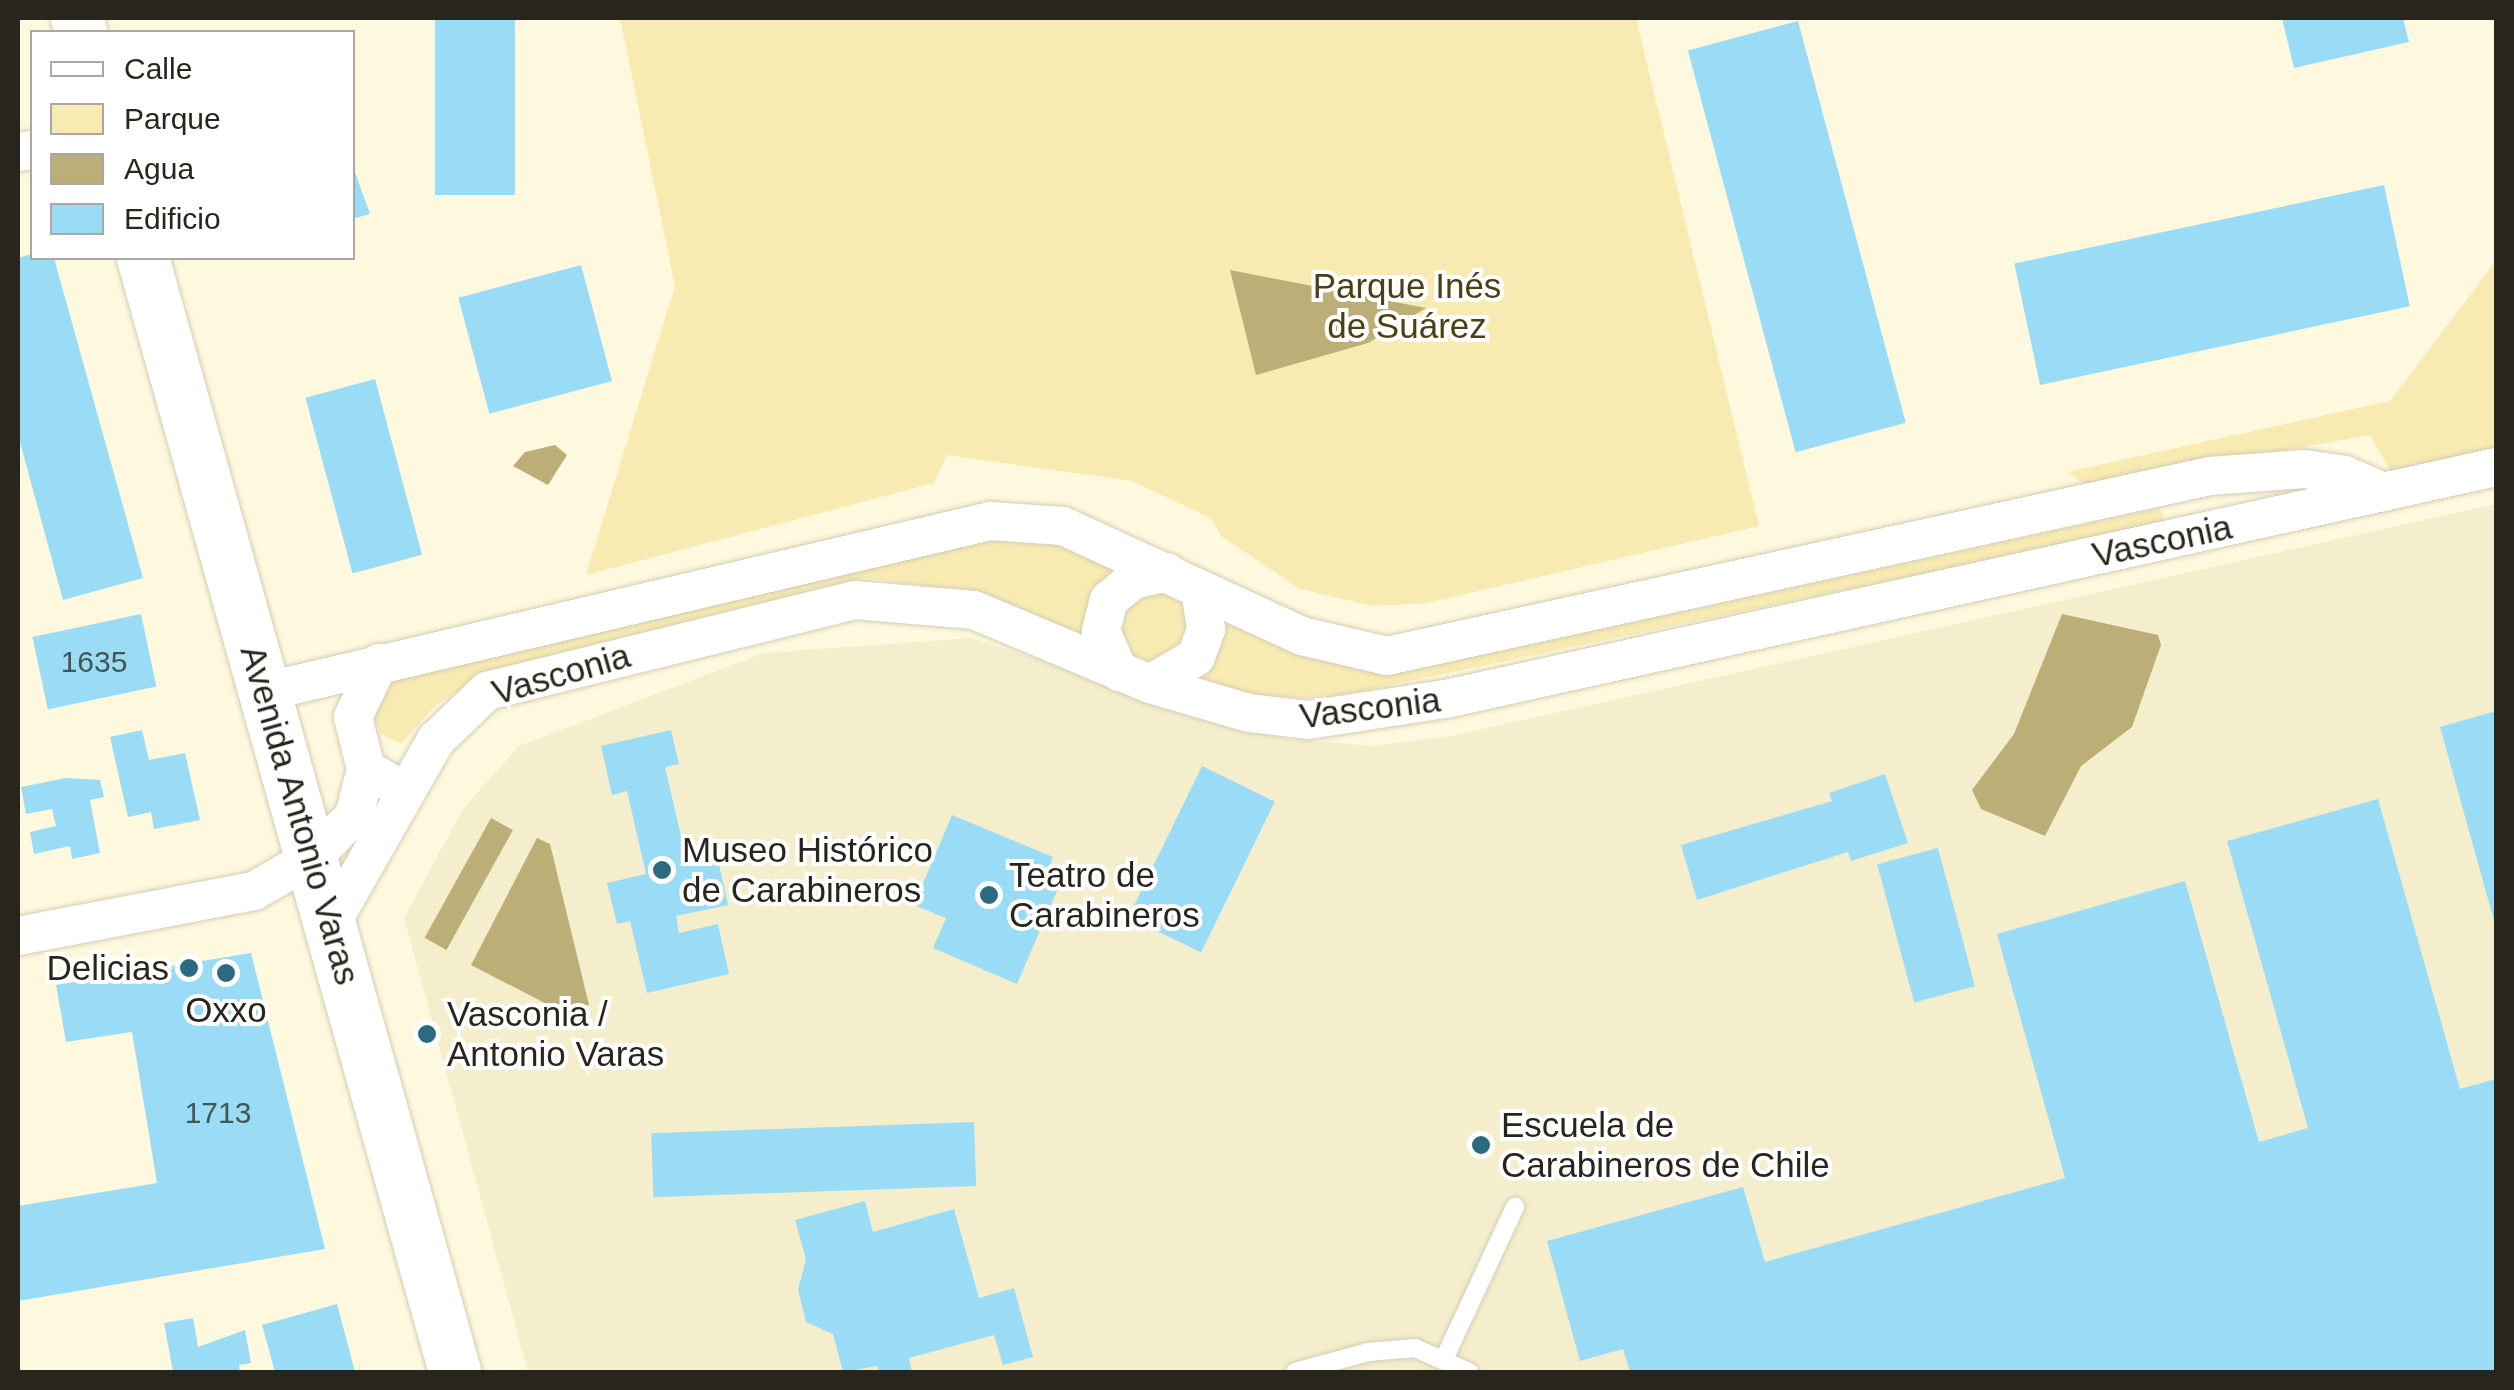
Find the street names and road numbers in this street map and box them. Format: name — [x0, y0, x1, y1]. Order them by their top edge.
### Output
street label: Vasconia — [2088, 506, 2236, 576]
street label: Vasconia — [487, 634, 635, 714]
street label: Avenida Antonio Varas — [231, 640, 369, 990]
street label: Vasconia — [1297, 679, 1443, 737]

